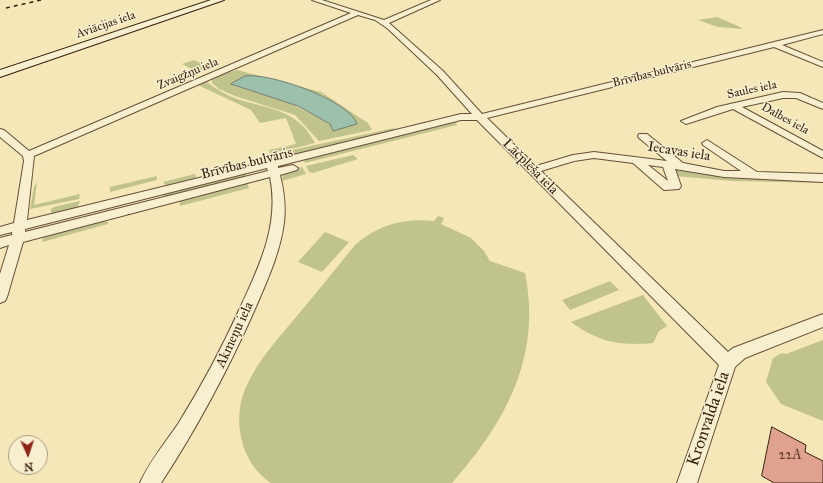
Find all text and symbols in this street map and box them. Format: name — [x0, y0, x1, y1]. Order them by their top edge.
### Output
street label: Aviācijas iela — [75, 8, 137, 42]
street label: Zvaigžņu iela — [156, 55, 220, 93]
street label: Brīvības bulvāris — [611, 57, 693, 91]
street label: Saules iela — [726, 78, 778, 102]
street label: Dalbes iela — [759, 100, 811, 138]
street label: Lāčplēša iela — [499, 136, 561, 198]
street label: Iecavas iela — [646, 139, 712, 165]
street label: Brīvības bulvāris — [199, 144, 295, 184]
street label: Akmeņu iela — [212, 299, 258, 371]
street label: Kronvalda iela — [683, 369, 735, 469]
north arrow — [8, 435, 48, 475]
house number: 22A — [778, 448, 802, 464]
text: N — [24, 460, 34, 473]

